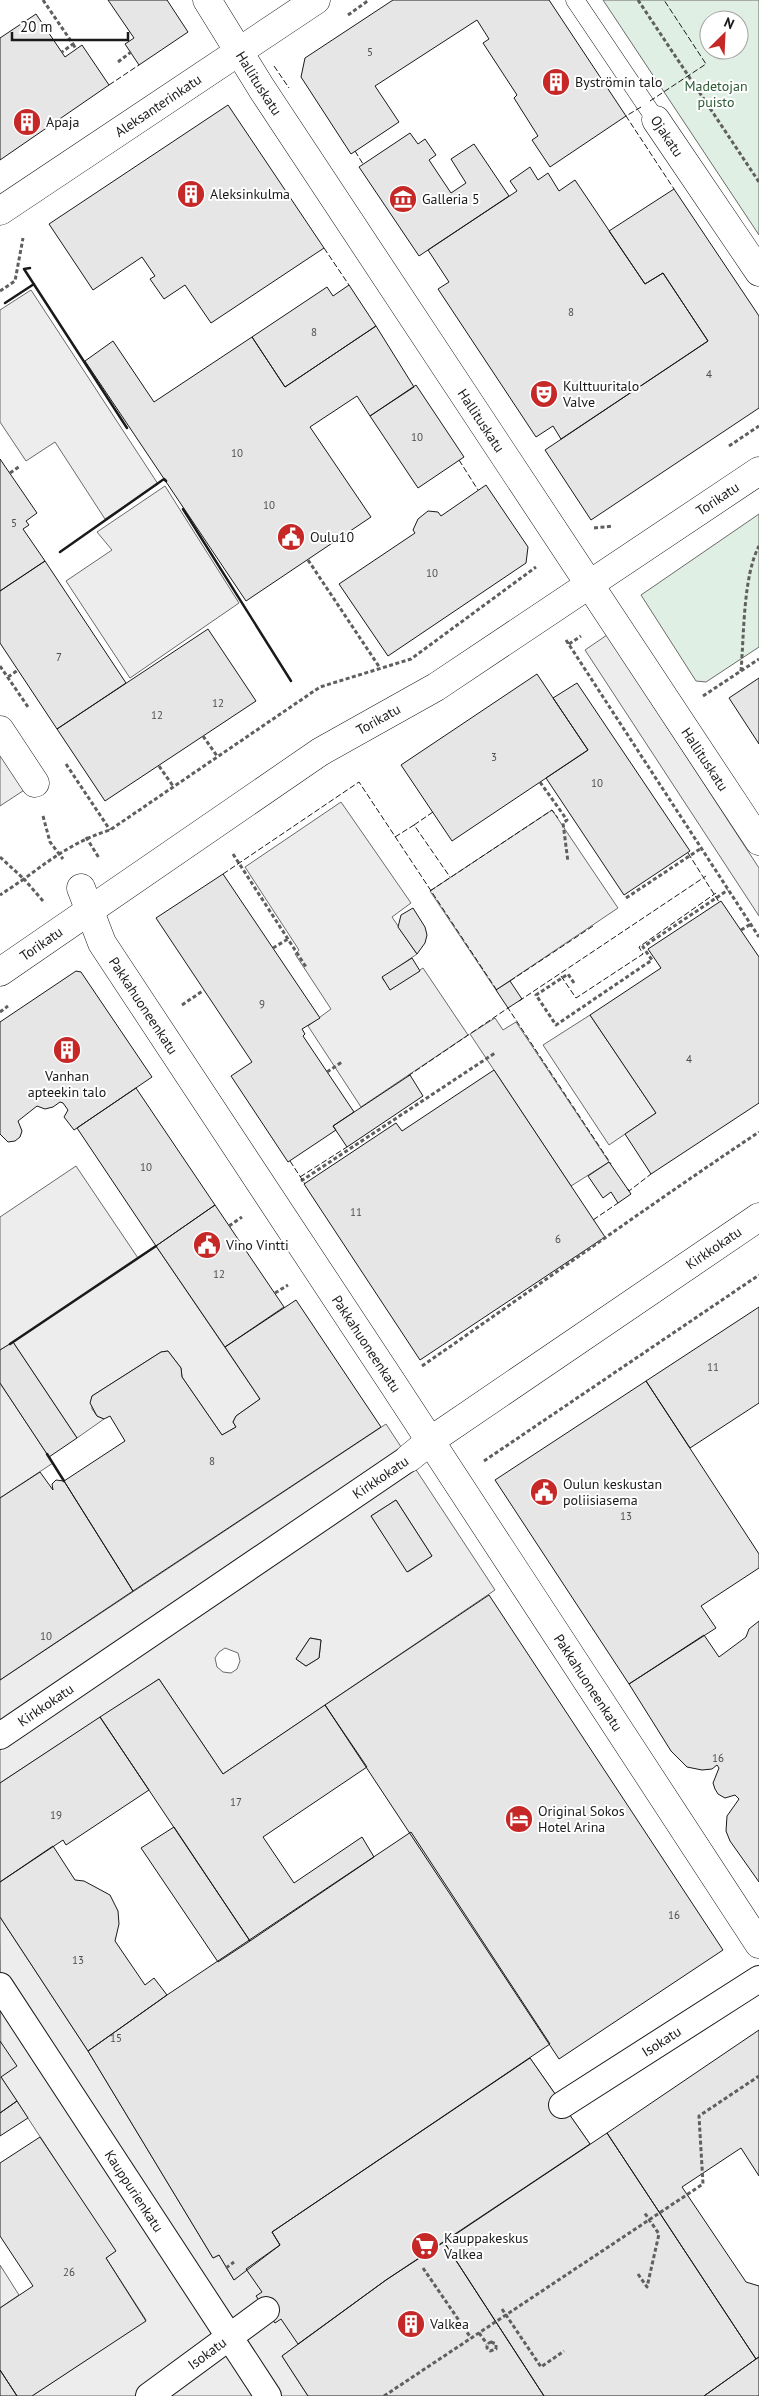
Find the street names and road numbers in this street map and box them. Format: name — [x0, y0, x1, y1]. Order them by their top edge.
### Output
street label: Hallituskatu — [232, 48, 286, 119]
street label: Aleksanterinkatu — [111, 70, 205, 141]
street label: Ojakatu — [647, 112, 687, 160]
street label: Hallituskatu — [454, 385, 509, 456]
street label: Torikatu — [693, 478, 743, 520]
street label: Torikatu — [353, 700, 403, 739]
street label: Hallituskatu — [677, 724, 732, 794]
street label: Torikatu — [16, 923, 66, 965]
street label: Pakkahuoneenkatu — [105, 954, 182, 1058]
street label: Kirkkokatu — [682, 1223, 745, 1273]
street label: Pakkahuoneenkatu — [328, 1292, 405, 1396]
street label: Kirkkokatu — [349, 1452, 412, 1503]
street label: Pakkahuoneenkatu — [550, 1630, 627, 1735]
street label: Kirkkokatu — [14, 1680, 77, 1730]
street label: Isokatu — [638, 2022, 685, 2061]
street label: Kauppurienkatu — [101, 2147, 167, 2236]
street label: Isokatu — [184, 2333, 230, 2373]

